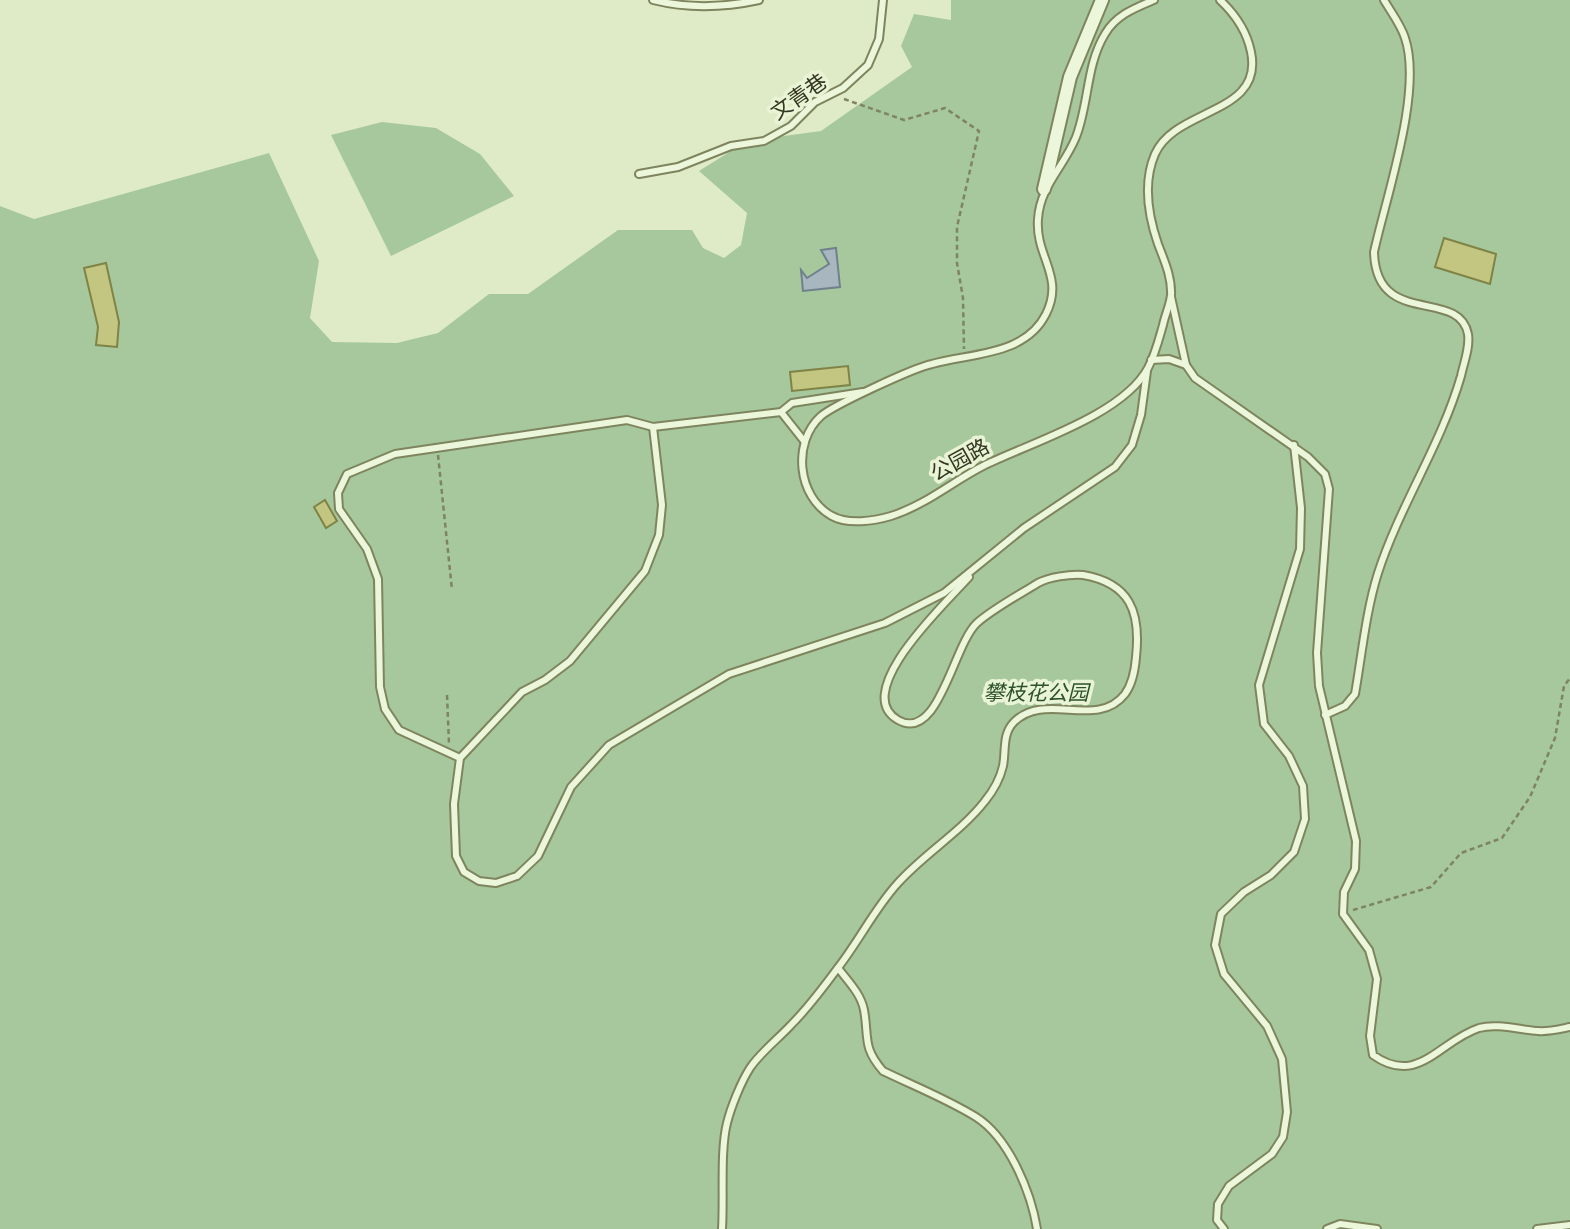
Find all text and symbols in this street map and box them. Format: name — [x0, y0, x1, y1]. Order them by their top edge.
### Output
street label: 文青巷 — [766, 68, 832, 126]
street label: 公园路 — [926, 433, 994, 487]
park label: 攀枝花公园 — [984, 680, 1091, 706]

